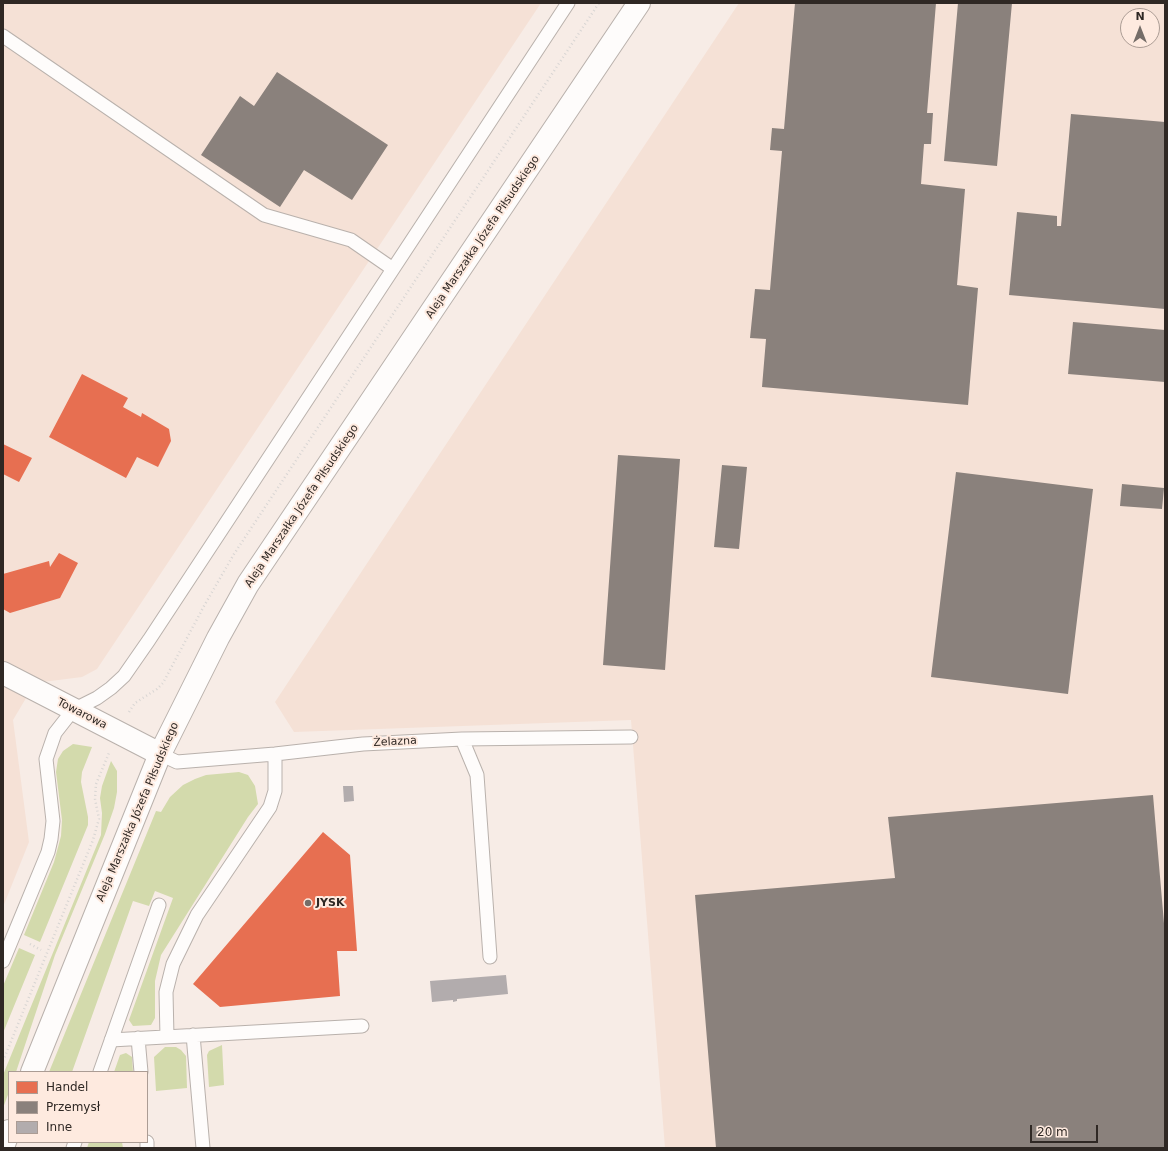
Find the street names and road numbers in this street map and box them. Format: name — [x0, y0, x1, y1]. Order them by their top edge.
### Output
street label: Aleja Marszałka Józefa Piłsudskiego — [423, 153, 543, 321]
street label: Aleja Marszałka Józefa Piłsudskiego — [242, 422, 362, 590]
street label: Towarowa — [55, 696, 109, 732]
street label: Aleja Marszałka Józefa Piłsudskiego — [94, 720, 182, 904]
street label: Żelazna — [373, 734, 417, 750]

